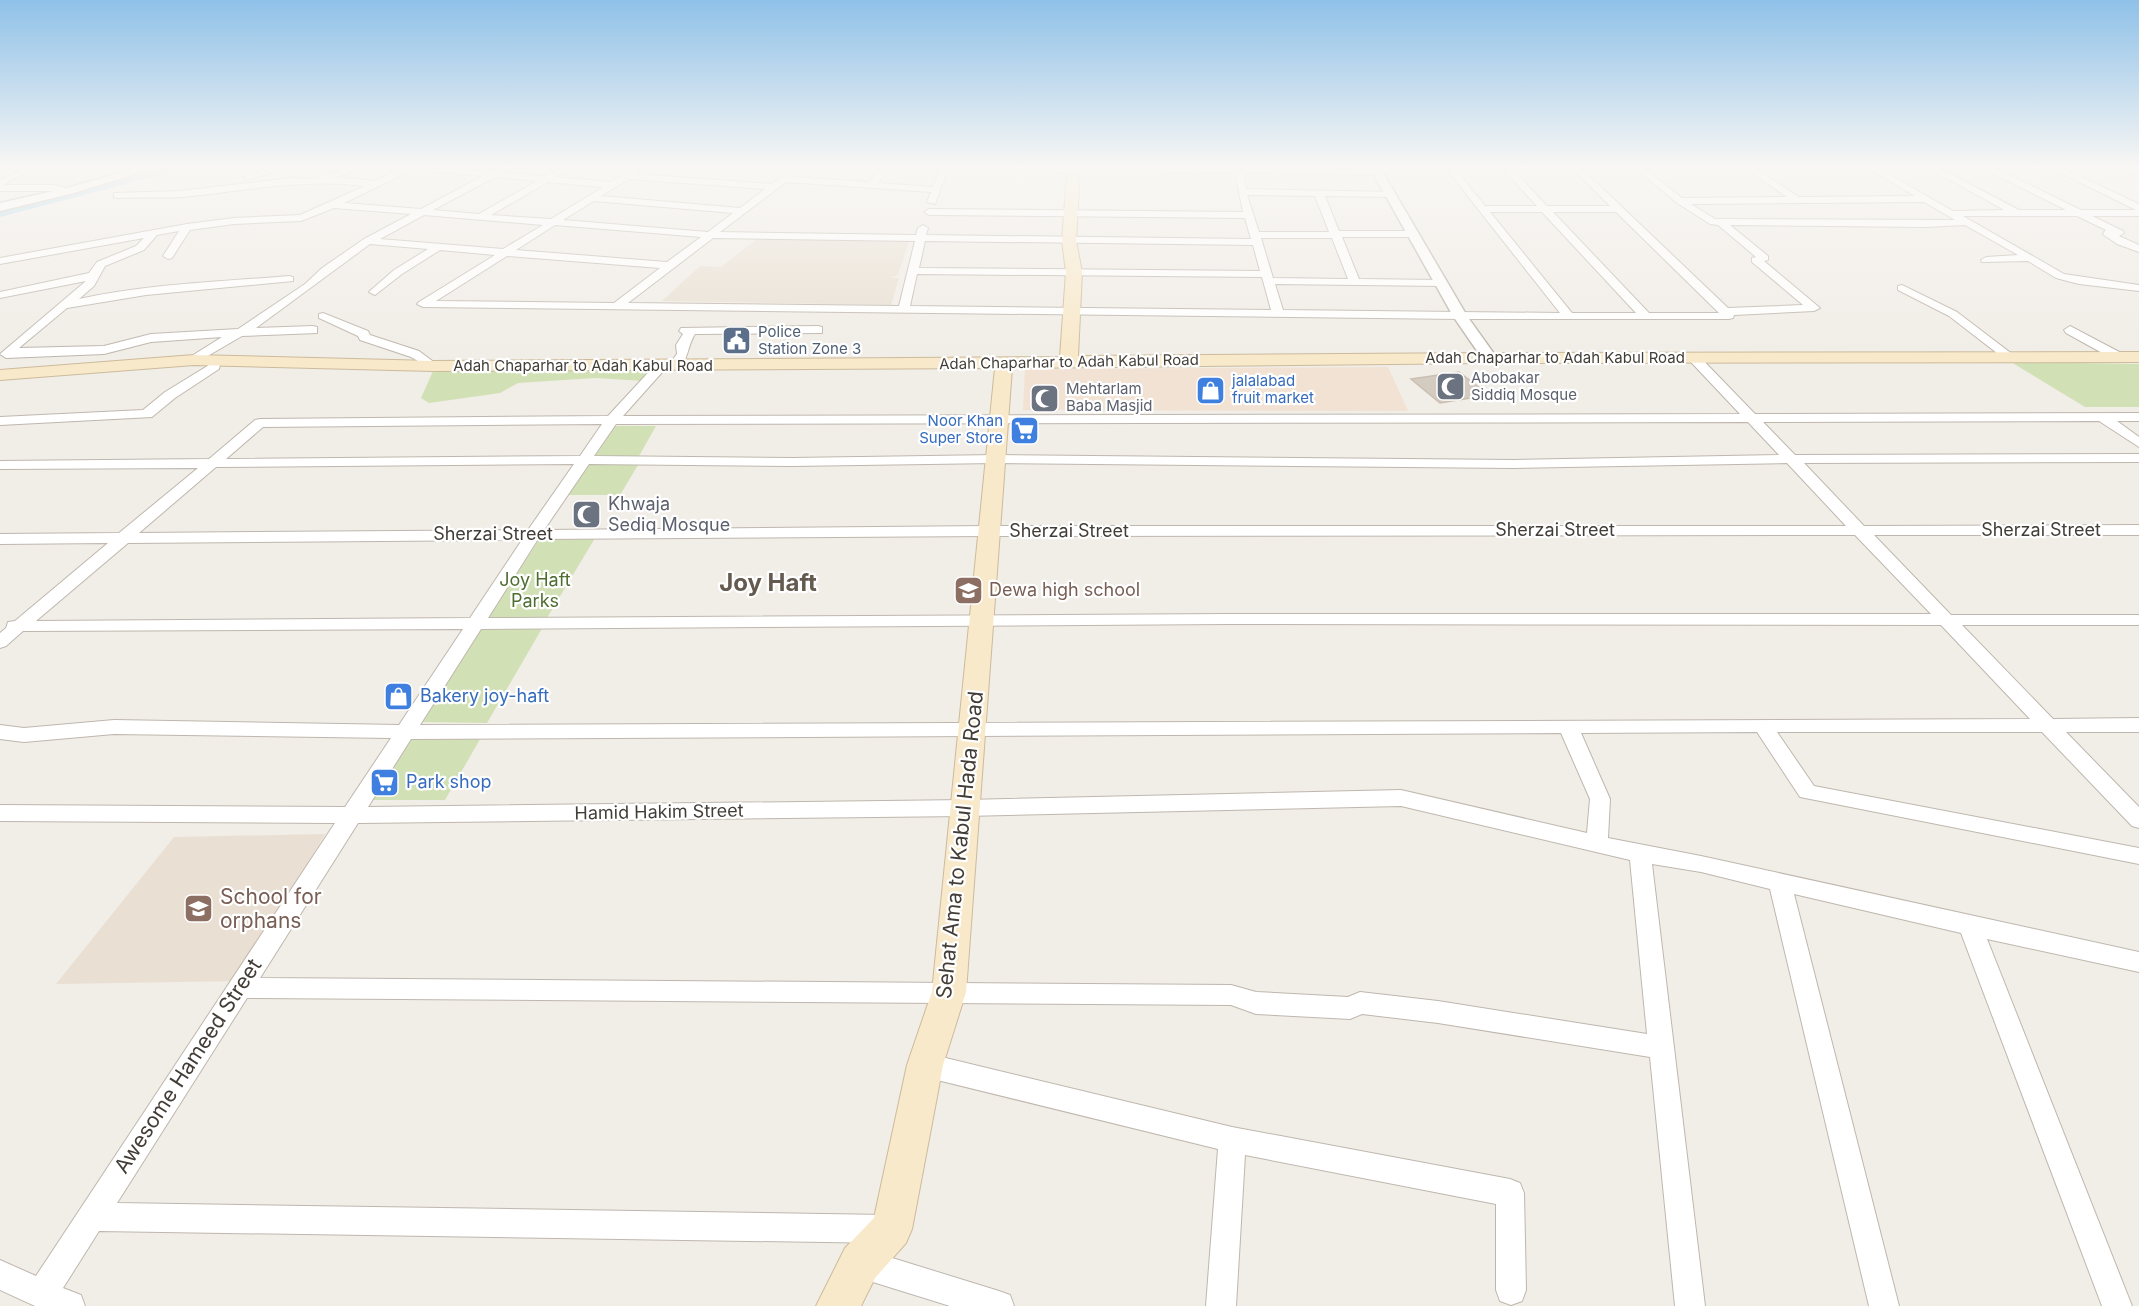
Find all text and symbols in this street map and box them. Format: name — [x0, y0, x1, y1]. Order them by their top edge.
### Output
place label: Police Station Zone 3 — [758, 322, 861, 358]
public building icon: Police Station Zone 3 — [721, 325, 753, 357]
street label: Adah Chaparhar to Adah Kabul Road — [1425, 348, 1685, 367]
street label: Adah Chaparhar to Adah Kabul Road — [939, 350, 1199, 373]
street label: Adah Chaparhar to Adah Kabul Road — [453, 356, 713, 375]
place label: Abobakar Siddiq Mosque — [1471, 368, 1577, 404]
place label: jalalabad fruit market — [1231, 371, 1314, 407]
mosque icon: Abobakar Siddiq Mosque — [1434, 371, 1466, 403]
shop icon: jalalabad fruit market — [1195, 374, 1227, 406]
place label: Mehtarlam Baba Masjid — [1066, 379, 1153, 415]
mosque icon: Mehtarlam Baba Masjid — [1029, 382, 1061, 414]
place label: Noor Khan Super Store — [919, 411, 1003, 447]
supermarket icon: Noor Khan Super Store — [1008, 414, 1040, 446]
place label: Khwaja Sediq Mosque — [608, 493, 730, 535]
mosque icon: Khwaja Sediq Mosque — [571, 498, 603, 530]
street label: Sherzai Street — [1495, 519, 1615, 540]
street label: Sherzai Street — [1981, 519, 2101, 540]
street label: Sherzai Street — [1009, 520, 1129, 541]
street label: Sherzai Street — [433, 523, 553, 544]
district label: Joy Haft — [719, 568, 817, 597]
park label: Joy Haft Parks — [499, 569, 571, 611]
school or university icon: Dewa high school — [952, 574, 984, 606]
place label: Dewa high school — [989, 579, 1140, 600]
shop icon: Bakery joy-haft — [383, 680, 415, 712]
place label: Bakery joy-haft — [420, 685, 549, 706]
street label: Sehat Ama to Kabul Hada Road — [931, 690, 988, 1000]
supermarket icon: Park shop — [369, 766, 401, 798]
place label: Park shop — [406, 771, 492, 792]
street label: Hamid Hakim Street — [574, 800, 744, 823]
place label: School for orphans — [220, 884, 322, 933]
school or university icon: School for orphans — [183, 893, 215, 925]
street label: Awesome Hameed Street — [109, 954, 266, 1178]

